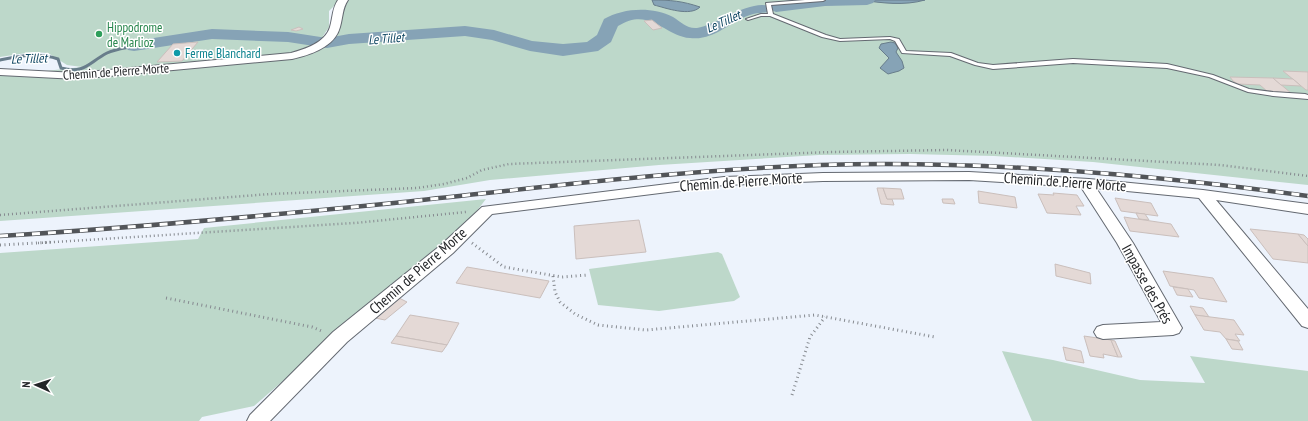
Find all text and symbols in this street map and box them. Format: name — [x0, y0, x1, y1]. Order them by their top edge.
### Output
water label: Le Tillet — [703, 6, 745, 37]
place label: Hippodrome de Marlioz — [107, 19, 162, 51]
water label: Le Tillet — [367, 28, 406, 49]
marker: Hippodrome de Marlioz — [94, 29, 104, 39]
place label: Ferme Blanchard — [185, 45, 261, 62]
marker: Ferme Blanchard — [172, 48, 182, 58]
water label: Le Tillet — [11, 49, 49, 68]
street label: Chemin de Pierre Morte — [62, 59, 170, 84]
street label: Chemin de Pierre Morte — [679, 168, 803, 195]
street label: Chemin de Pierre Morte — [1003, 168, 1127, 195]
street label: Chemin de Pierre Morte — [365, 223, 470, 318]
street label: Impasse des Prés — [1118, 241, 1177, 327]
north arrow — [16, 365, 56, 405]
text: N — [19, 381, 33, 388]

